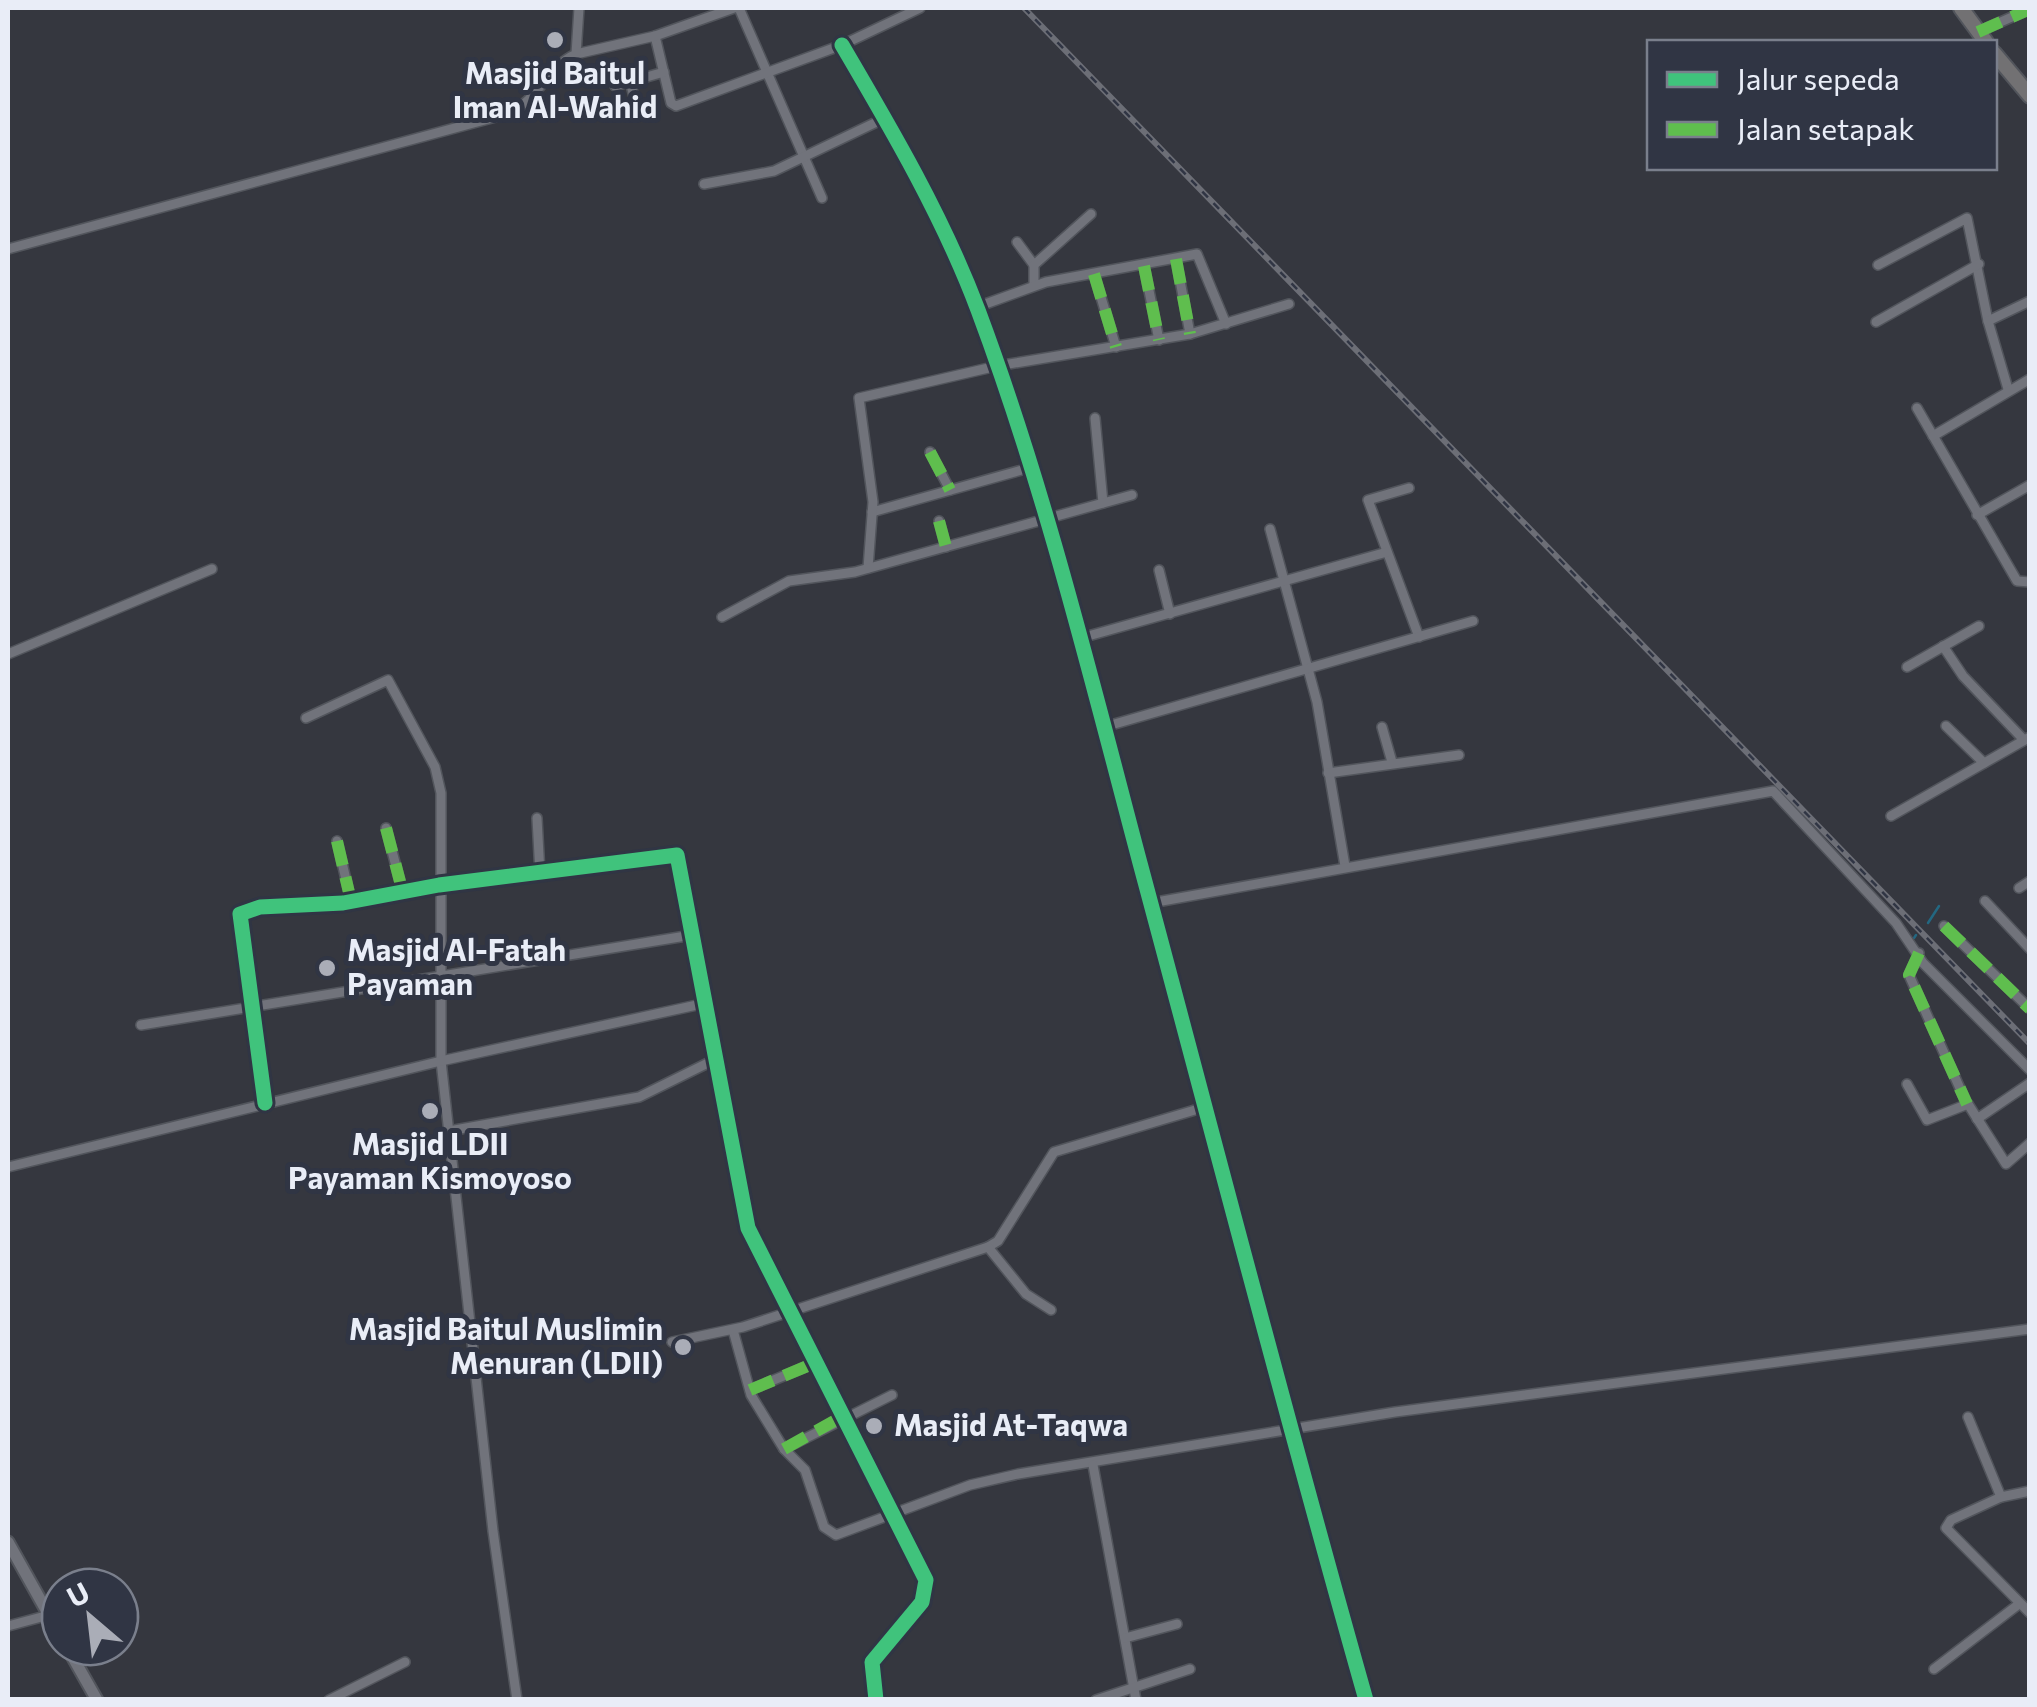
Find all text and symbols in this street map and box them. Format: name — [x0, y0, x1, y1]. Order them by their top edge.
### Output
marker: Masjid Baitul Iman Al-Wahid — [544, 29, 566, 51]
legend — [1647, 40, 1997, 170]
place label: Masjid Baitul Iman Al-Wahid — [453, 53, 657, 124]
text: Jalur sepeda — [1737, 59, 1900, 96]
text: Jalan setapak — [1737, 109, 1915, 146]
place label: Masjid Al-Fatah Payaman — [347, 930, 566, 1001]
marker: Masjid Al-Fatah Payaman — [316, 957, 338, 979]
marker: Masjid LDII Payaman Kismoyoso — [419, 1100, 441, 1122]
place label: Masjid LDII Payaman Kismoyoso — [288, 1124, 572, 1195]
place label: Masjid Baitul Muslimin Menuran (LDII) — [349, 1309, 663, 1380]
marker: Masjid Baitul Muslimin Menuran (LDII) — [672, 1336, 694, 1358]
place label: Masjid At-Taqwa — [894, 1405, 1128, 1442]
marker: Masjid At-Taqwa — [863, 1415, 885, 1437]
north arrow — [40, 1567, 140, 1667]
text: U — [61, 1574, 95, 1614]

